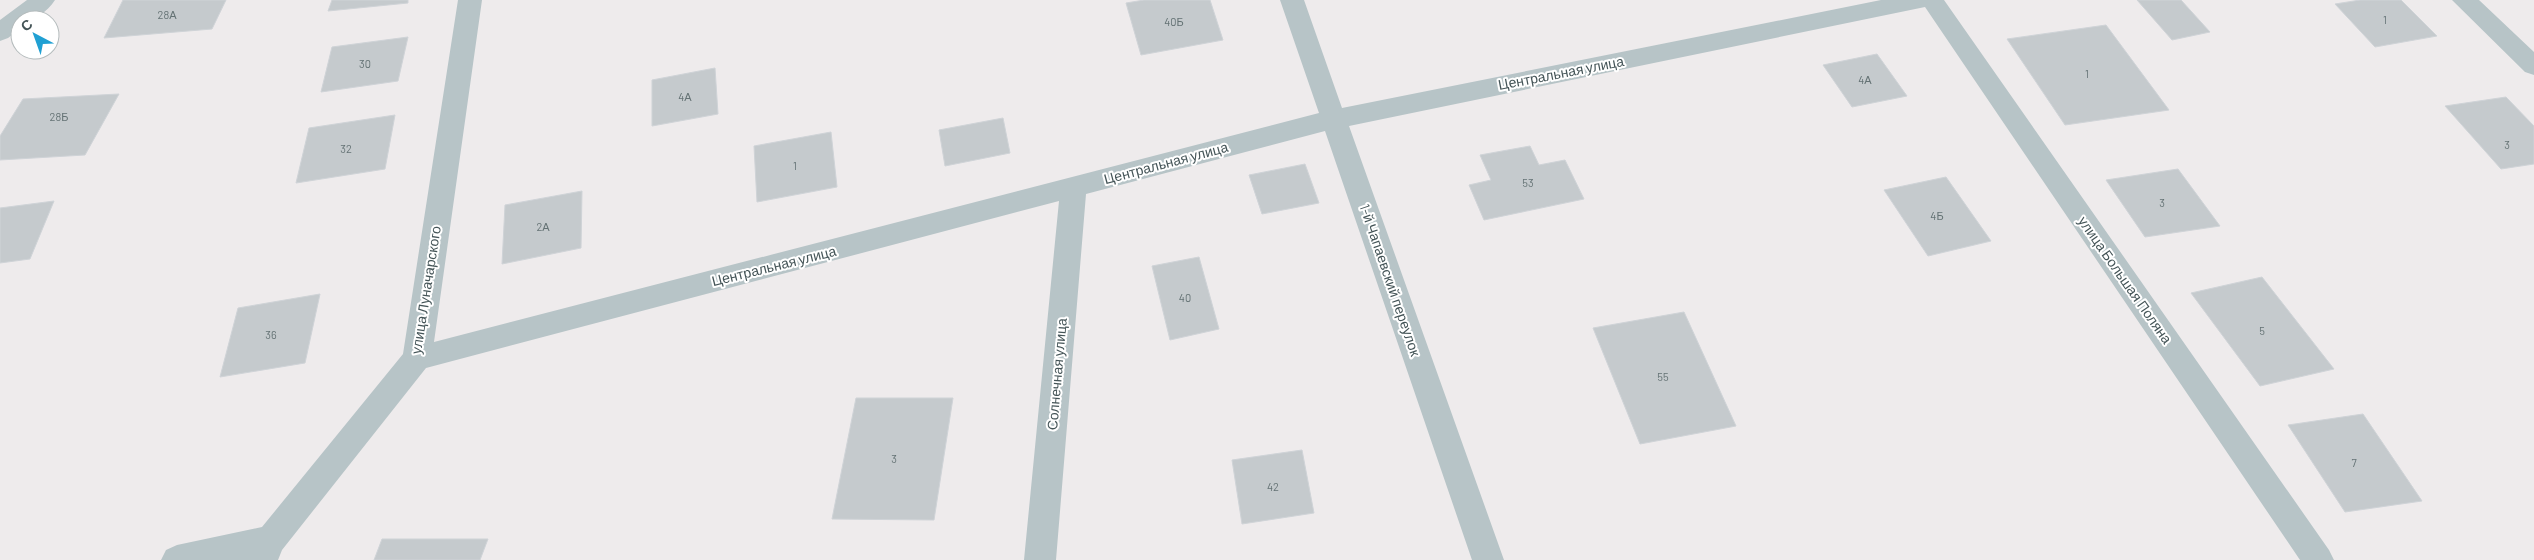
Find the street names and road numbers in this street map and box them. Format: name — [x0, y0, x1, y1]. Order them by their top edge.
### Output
street label: Центральная улица — [1497, 52, 1625, 93]
street label: Центральная улица — [1102, 138, 1230, 187]
street label: 1-й Чапаевский переулок — [1356, 201, 1425, 359]
street label: улица Большая Поляна — [2075, 213, 2176, 347]
street label: улица Луначарского — [407, 225, 444, 355]
street label: Центральная улица — [710, 242, 838, 289]
street label: Солнечная улица — [1043, 317, 1070, 431]

